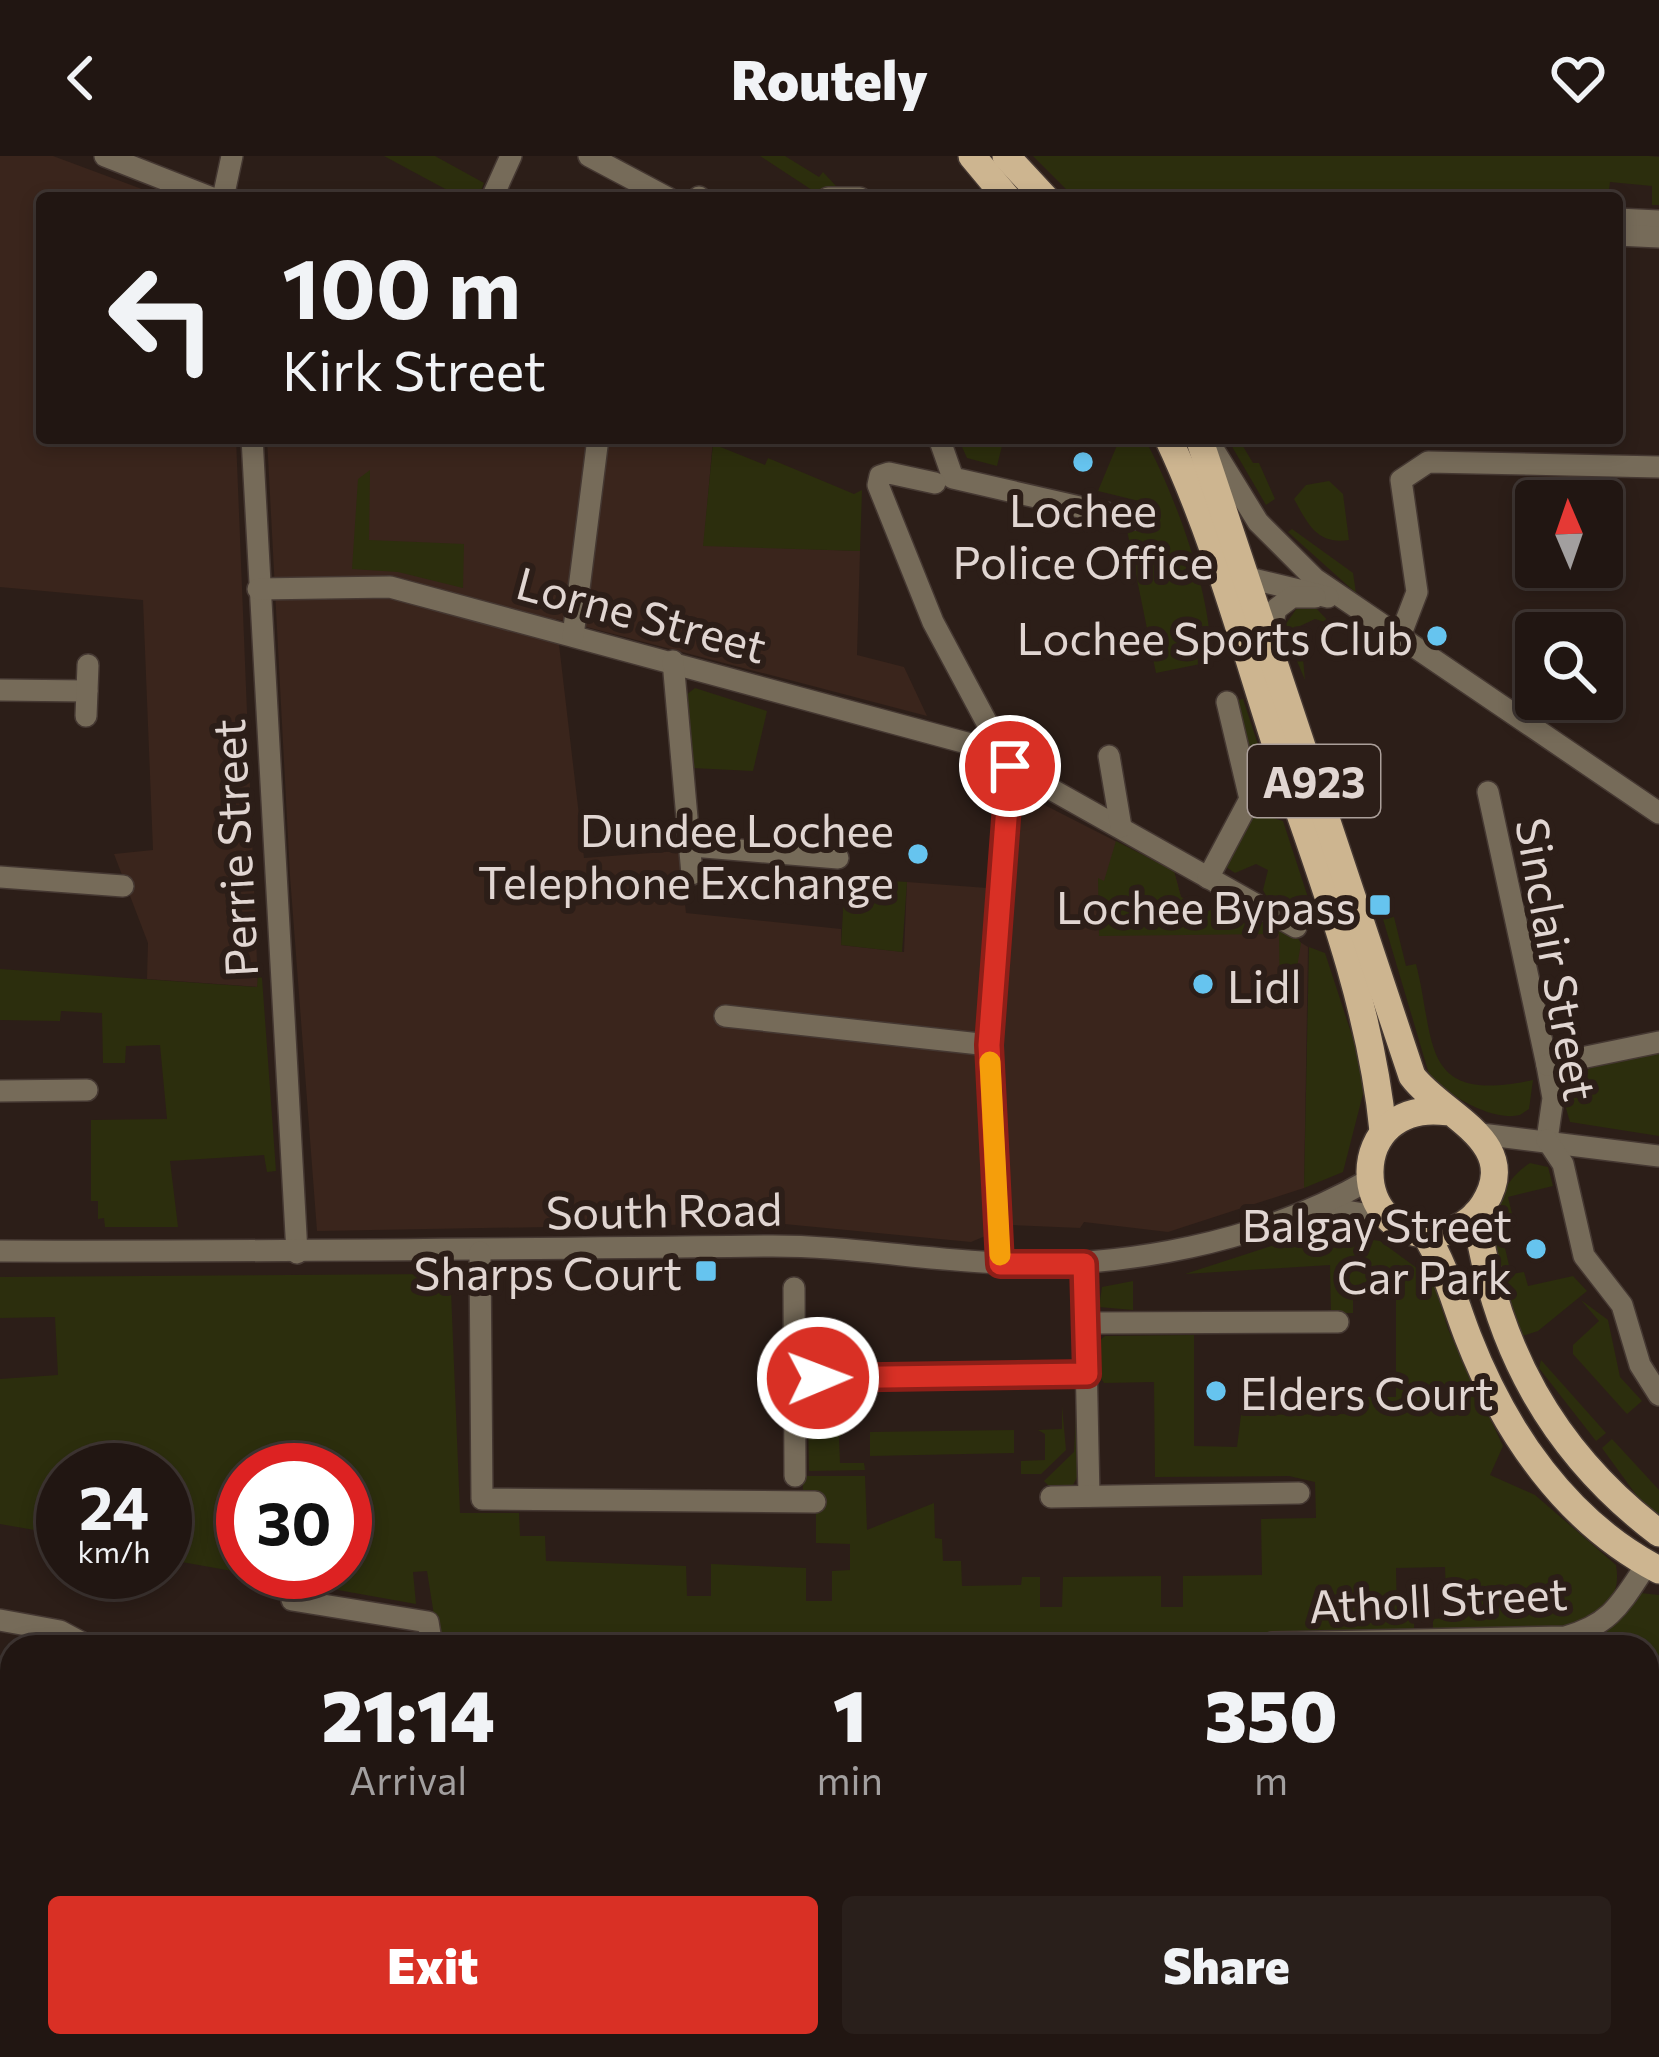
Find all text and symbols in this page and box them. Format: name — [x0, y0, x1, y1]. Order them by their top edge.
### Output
icon: back — [48, 45, 114, 111]
text: Routely — [731, 45, 928, 111]
icon: heart — [1545, 45, 1611, 111]
text: 100 m — [282, 234, 521, 336]
icon: left — [84, 240, 240, 396]
text: Kirk Street — [282, 336, 546, 402]
marker: Lochee Police Office — [1070, 449, 1096, 475]
north arrow — [1515, 480, 1623, 588]
map controls — [1515, 480, 1623, 720]
place label: Lochee Police Office — [953, 481, 1213, 588]
street label: Lorne Street — [511, 553, 773, 673]
place label: Lochee Sports Club — [1017, 609, 1413, 664]
button: search — [1515, 612, 1623, 720]
marker: Lochee Sports Club — [1424, 623, 1450, 649]
pin — [959, 715, 1061, 817]
street label: Perrie Street — [199, 718, 267, 978]
icon: arrive — [977, 733, 1043, 799]
road number: A923 — [1248, 745, 1380, 817]
place label: Dundee Lochee Telephone Exchange — [478, 801, 894, 908]
street label: Sinclair Street — [1506, 813, 1610, 1105]
marker: Dundee Lochee Telephone Exchange — [905, 841, 931, 867]
place label: Lochee Bypass — [1056, 878, 1356, 933]
marker: Lochee Bypass — [1367, 892, 1393, 918]
place label: Lidl — [1227, 957, 1302, 1012]
marker: Lidl — [1190, 971, 1216, 997]
street label: South Road — [545, 1179, 783, 1239]
place label: Balgay Street Car Park — [1242, 1196, 1512, 1303]
marker: Balgay Street Car Park — [1523, 1236, 1549, 1262]
place label: Sharps Court — [414, 1244, 682, 1299]
marker: Sharps Court — [693, 1258, 719, 1284]
position arrow — [755, 1315, 881, 1441]
place label: Elders Court — [1240, 1364, 1493, 1419]
marker: Elders Court — [1203, 1378, 1229, 1404]
speed limit sign: 30 — [216, 1443, 372, 1599]
text: 24 — [79, 1469, 149, 1542]
text: km/h — [78, 1532, 150, 1569]
street label: Atholl Street — [1307, 1564, 1569, 1632]
text: 21:14 — [321, 1669, 495, 1757]
text: 1 — [833, 1669, 867, 1757]
text: 350 — [1204, 1669, 1338, 1757]
text: Arrival — [349, 1755, 467, 1803]
text: min — [817, 1755, 883, 1803]
text: m — [1254, 1755, 1288, 1803]
button: Exit — [48, 1896, 818, 2034]
button: Share — [842, 1896, 1611, 2034]

